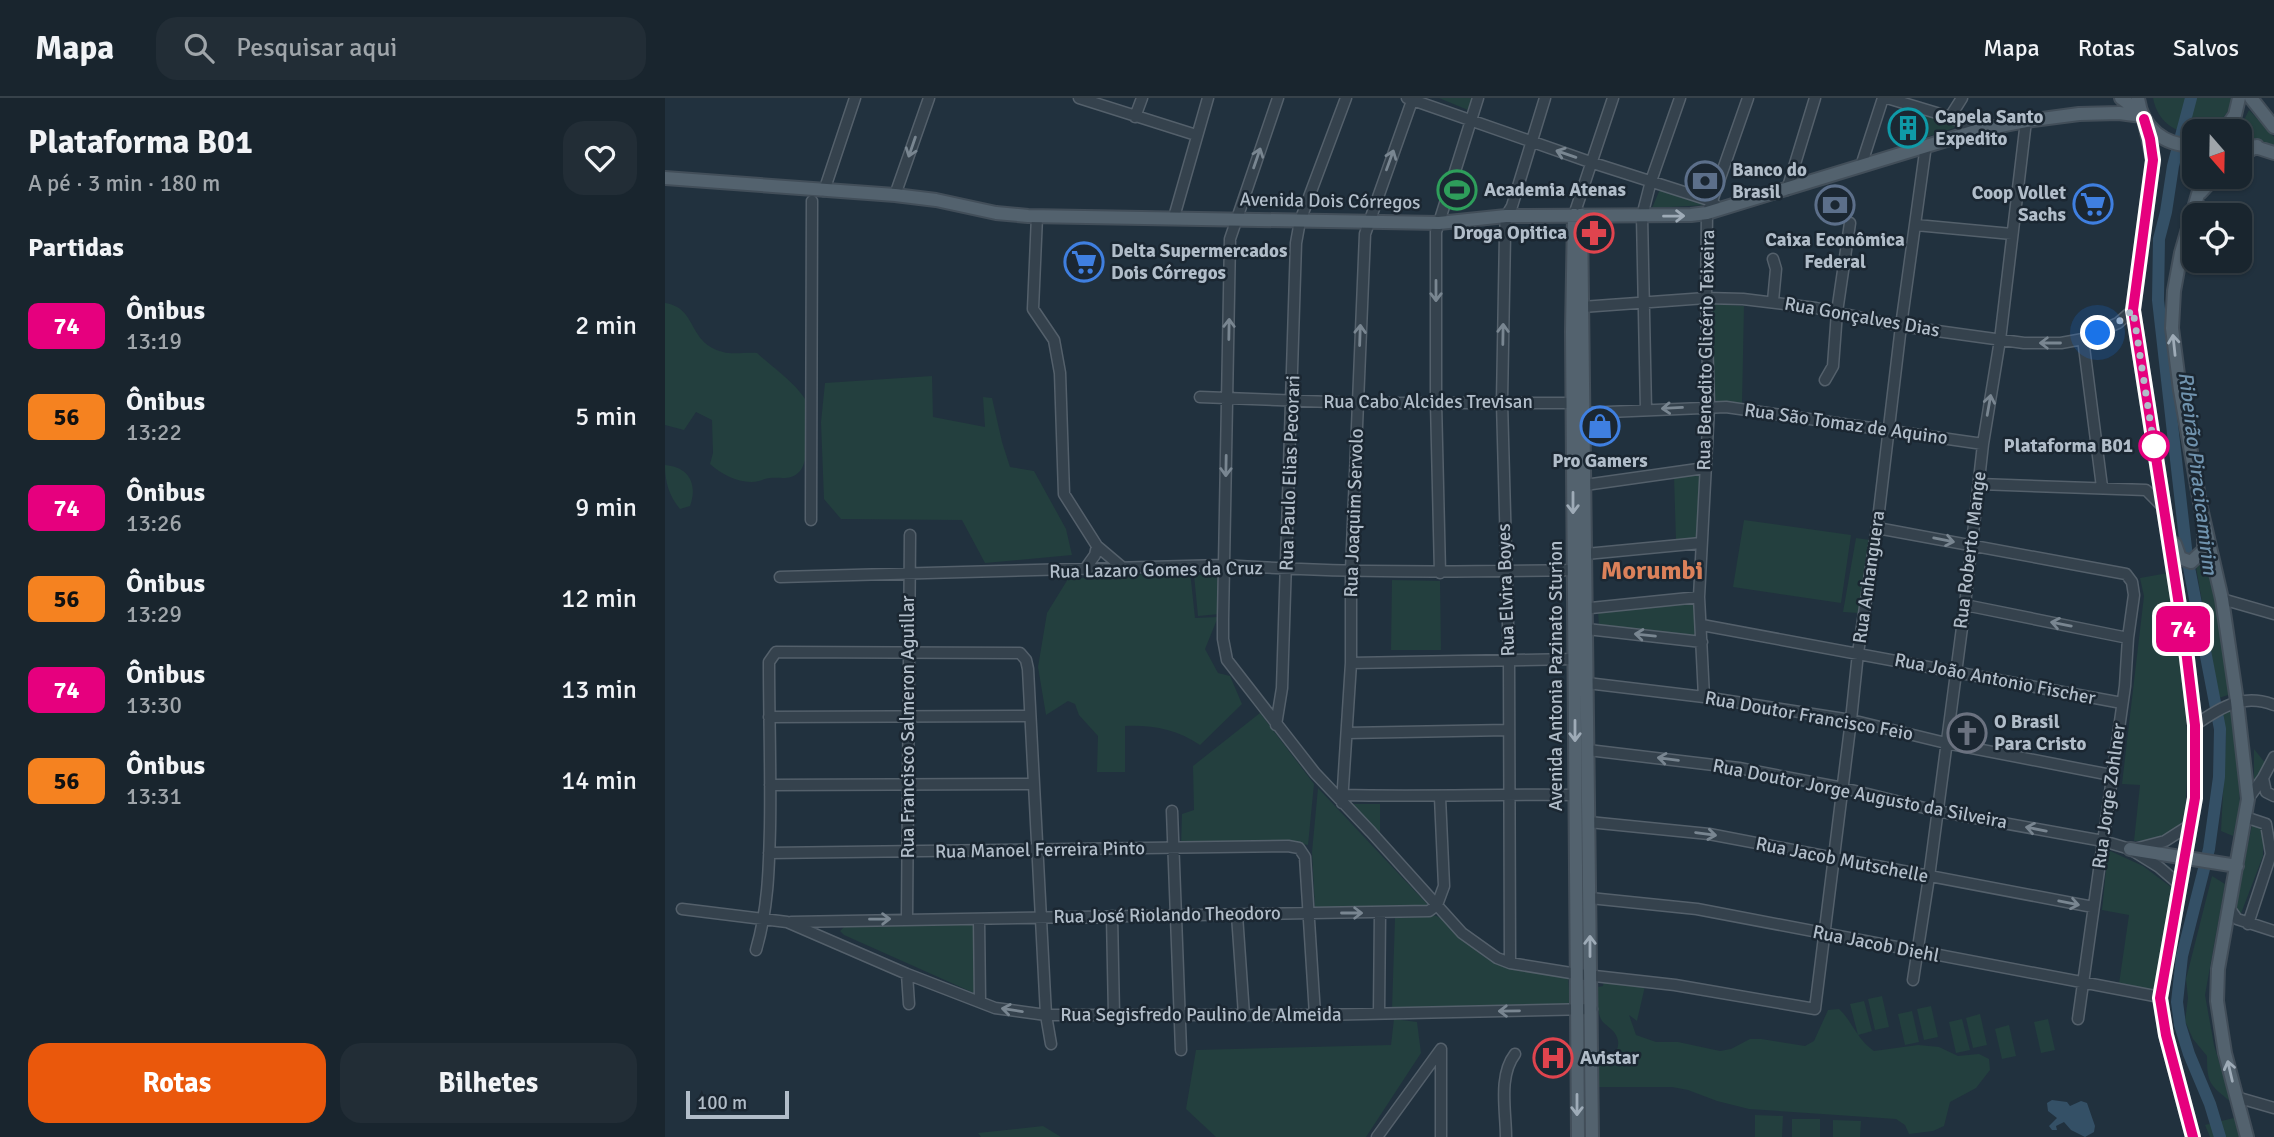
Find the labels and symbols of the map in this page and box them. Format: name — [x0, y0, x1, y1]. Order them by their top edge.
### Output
place label: Capela Santo Expedito — [1935, 105, 2044, 151]
building icon: Capela Santo Expedito — [1887, 107, 1929, 149]
north arrow — [2182, 119, 2252, 189]
one-way arrow — [905, 135, 917, 157]
one-way arrow — [1556, 147, 1578, 159]
one-way arrow — [1252, 148, 1264, 170]
one-way arrow — [1385, 150, 1398, 172]
place label: Banco do Brasil — [1732, 158, 1807, 204]
bank icon: Banco do Brasil — [1684, 160, 1726, 202]
sports icon: Academia Atenas — [1436, 169, 1478, 211]
place label: Academia Atenas — [1484, 178, 1626, 202]
place label: Coop Vollet Sachs — [1972, 181, 2066, 227]
supermarket icon: Coop Vollet Sachs — [2072, 183, 2114, 225]
bank icon: Caixa Econômica Federal — [1814, 184, 1856, 226]
street label: Avenida Dois Córregos — [1239, 187, 1421, 215]
one-way arrow — [1662, 209, 1685, 222]
pharmacy icon: Droga Opitica — [1573, 212, 1615, 254]
place label: Droga Opitica — [1453, 221, 1567, 245]
place label: Caixa Econômica Federal — [1765, 228, 1905, 274]
street label: Rua Benedito Glicério Teixeira — [1692, 229, 1720, 471]
place label: Delta Supermercados Dois Córregos — [1111, 239, 1287, 285]
supermarket icon: Delta Supermercados Dois Córregos — [1063, 241, 1105, 283]
one-way arrow — [1429, 279, 1443, 302]
street label: Rua Gonçalves Dias — [1782, 292, 1942, 342]
your location — [2080, 315, 2115, 350]
one-way arrow — [1222, 318, 1236, 341]
one-way arrow — [1496, 323, 1510, 346]
one-way arrow — [1353, 324, 1367, 347]
one-way arrow — [2167, 334, 2180, 356]
one-way arrow — [2038, 336, 2061, 350]
water label: Ribeirão Piracicamirim — [2173, 370, 2224, 577]
street label: Rua Paulo Elias Pecorari — [1275, 375, 1305, 571]
street label: Rua Cabo Alcides Trevisan — [1323, 390, 1533, 414]
one-way arrow — [1983, 394, 1996, 417]
street label: Rua São Tomaz de Aquino — [1743, 398, 1950, 450]
one-way arrow — [1661, 402, 1684, 415]
shop icon: Pro Gamers — [1579, 405, 1621, 447]
street label: Rua Joaquim Servolo — [1339, 428, 1369, 598]
marker: Plataforma B01 — [2139, 431, 2169, 461]
place label: Plataforma B01 — [2004, 434, 2133, 458]
place label: Pro Gamers — [1552, 449, 1648, 473]
one-way arrow — [1219, 454, 1233, 477]
street label: Rua Roberto Mange — [1948, 470, 1992, 630]
one-way arrow — [1566, 492, 1580, 515]
street label: Rua Anhanguera — [1848, 509, 1890, 645]
street label: Rua Elvira Boyes — [1492, 523, 1520, 657]
one-way arrow — [1932, 534, 1955, 547]
street label: Avenida Antonia Pazinato Sturion — [1544, 541, 1568, 811]
district label: Morumbi — [1601, 555, 1703, 587]
street label: Rua Lazaro Gomes da Cruz — [1049, 556, 1263, 584]
street label: Rua Francisco Salmeron Aguillar — [896, 595, 920, 859]
line badge: 74 — [2151, 606, 2215, 652]
one-way arrow — [2050, 617, 2073, 631]
one-way arrow — [1634, 628, 1656, 641]
street label: Rua João Antonio Fischer — [1892, 648, 2098, 710]
street label: Rua Doutor Francisco Feio — [1703, 686, 1915, 746]
place label: O Brasil Para Cristo — [1994, 710, 2086, 756]
church icon: O Brasil Para Cristo — [1946, 712, 1988, 754]
one-way arrow — [1568, 719, 1582, 742]
street label: Rua Jorge Zohlner — [2087, 722, 2131, 870]
one-way arrow — [1657, 753, 1680, 766]
street label: Rua Doutor Jorge Augusto da Silveira — [1711, 754, 2009, 834]
one-way arrow — [2025, 822, 2048, 835]
one-way arrow — [1694, 827, 1717, 840]
street label: Rua Jacob Mutschelle — [1754, 831, 1930, 889]
street label: Rua Manoel Ferreira Pinto — [935, 836, 1145, 864]
one-way arrow — [2057, 897, 2080, 910]
street label: Rua José Riolando Theodoro — [1053, 901, 1281, 929]
one-way arrow — [1341, 906, 1364, 920]
one-way arrow — [868, 913, 891, 926]
street label: Rua Jacob Diehl — [1811, 920, 1941, 968]
one-way arrow — [1583, 935, 1597, 958]
street label: Rua Segisfredo Paulino de Almeida — [1060, 1003, 1342, 1027]
one-way arrow — [1001, 1004, 1024, 1017]
one-way arrow — [1497, 1004, 1520, 1017]
hospital icon: Avistar — [1532, 1037, 1574, 1079]
place label: Avistar — [1580, 1046, 1639, 1070]
one-way arrow — [2223, 1060, 2236, 1083]
scale bar — [686, 1088, 789, 1120]
one-way arrow — [1570, 1094, 1584, 1117]

